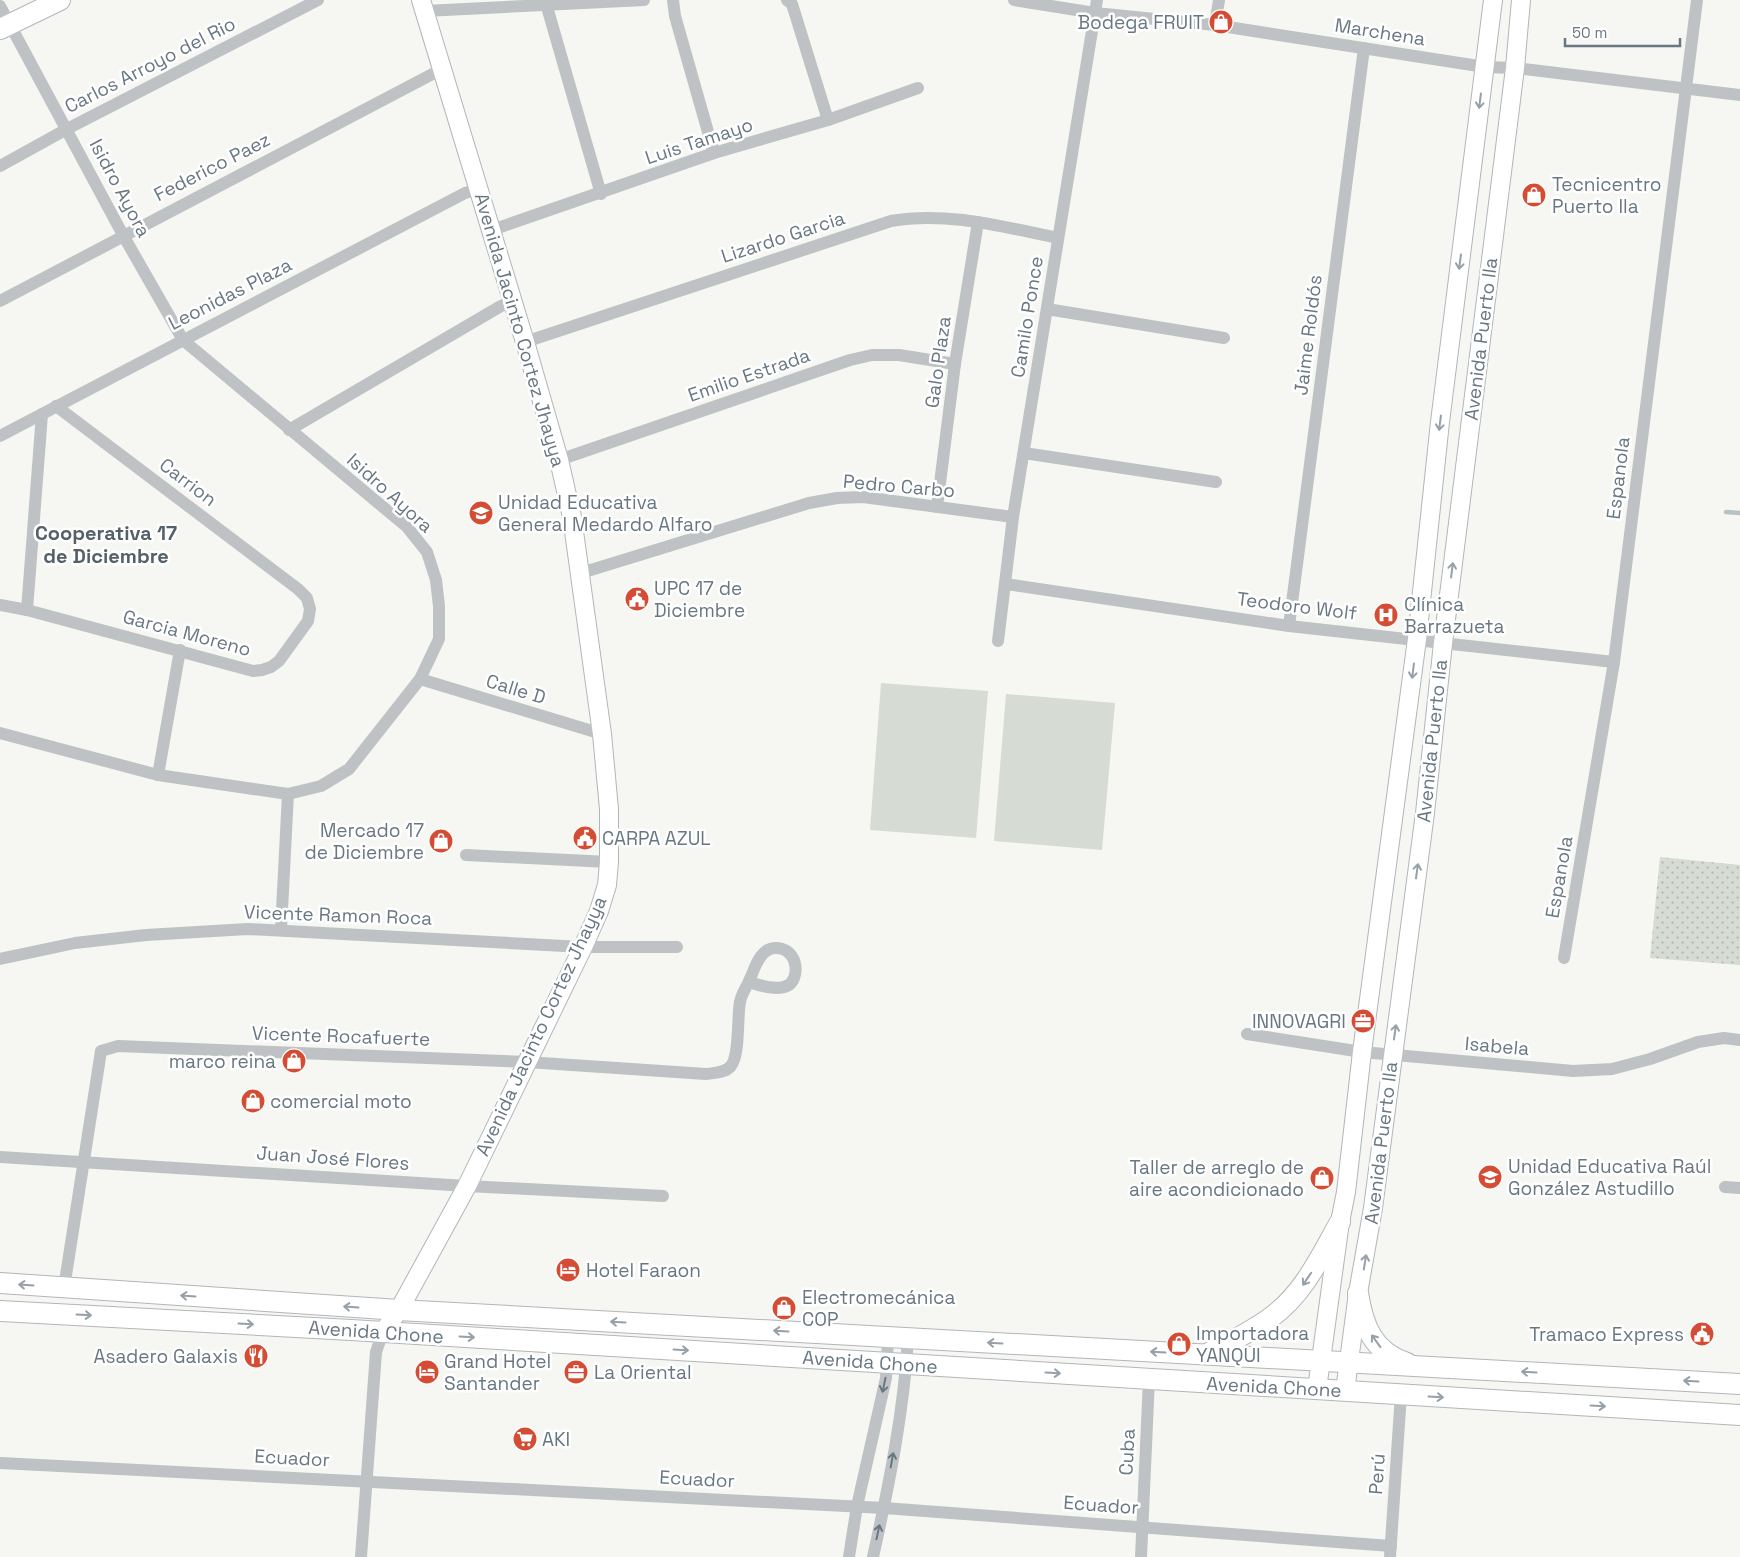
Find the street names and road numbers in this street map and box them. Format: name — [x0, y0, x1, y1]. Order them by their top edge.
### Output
street label: Carlos Arroyo del Rio — [60, 11, 240, 119]
street label: Marchena — [1333, 13, 1427, 51]
street label: Luis Tamayo — [642, 112, 756, 170]
street label: Federico Paez — [150, 127, 274, 207]
street label: Isidro Ayora — [84, 135, 156, 242]
street label: Avenida Jacinto Cortez Jhayya — [469, 190, 571, 470]
street label: Lizardo Garcia — [718, 205, 848, 269]
street label: Leonidas Plaza — [164, 252, 296, 336]
street label: Camilo Ponce — [1005, 255, 1049, 379]
street label: Avenida Puerto Ila — [1459, 256, 1503, 422]
street label: Jaime Roldós — [1288, 273, 1328, 397]
street label: Galo Plaza — [919, 314, 957, 410]
street label: Emilio Estrada — [685, 342, 813, 408]
street label: Espanola — [1601, 435, 1635, 521]
street label: Isidro Ayora — [342, 448, 438, 538]
street label: Carrion — [154, 452, 222, 512]
street label: Pedro Carbo — [842, 469, 956, 503]
street label: Teodoro Wolf — [1236, 586, 1358, 626]
street label: Garcia Moreno — [120, 604, 254, 662]
street label: Avenida Puerto Ila — [1411, 658, 1453, 824]
street label: Calle D — [483, 668, 549, 710]
street label: Espanola — [1539, 834, 1579, 920]
street label: Avenida Jacinto Cortez Jhayya — [470, 892, 612, 1160]
street label: Vicente Ramon Roca — [243, 899, 433, 931]
street label: Vicente Rocafuerte — [251, 1020, 431, 1052]
street label: Isabela — [1464, 1031, 1530, 1061]
street label: Avenida Puerto Ila — [1359, 1060, 1403, 1226]
street label: Juan José Flores — [256, 1140, 410, 1176]
street label: Avenida Chone — [308, 1315, 444, 1349]
street label: Avenida Chone — [802, 1345, 938, 1379]
street label: Avenida Chone — [1206, 1371, 1342, 1403]
street label: Cuba — [1113, 1428, 1141, 1476]
street label: Ecuador — [254, 1444, 330, 1472]
street label: Perú — [1363, 1453, 1391, 1495]
street label: Ecuador — [659, 1465, 735, 1493]
street label: Ecuador — [1062, 1490, 1140, 1520]

